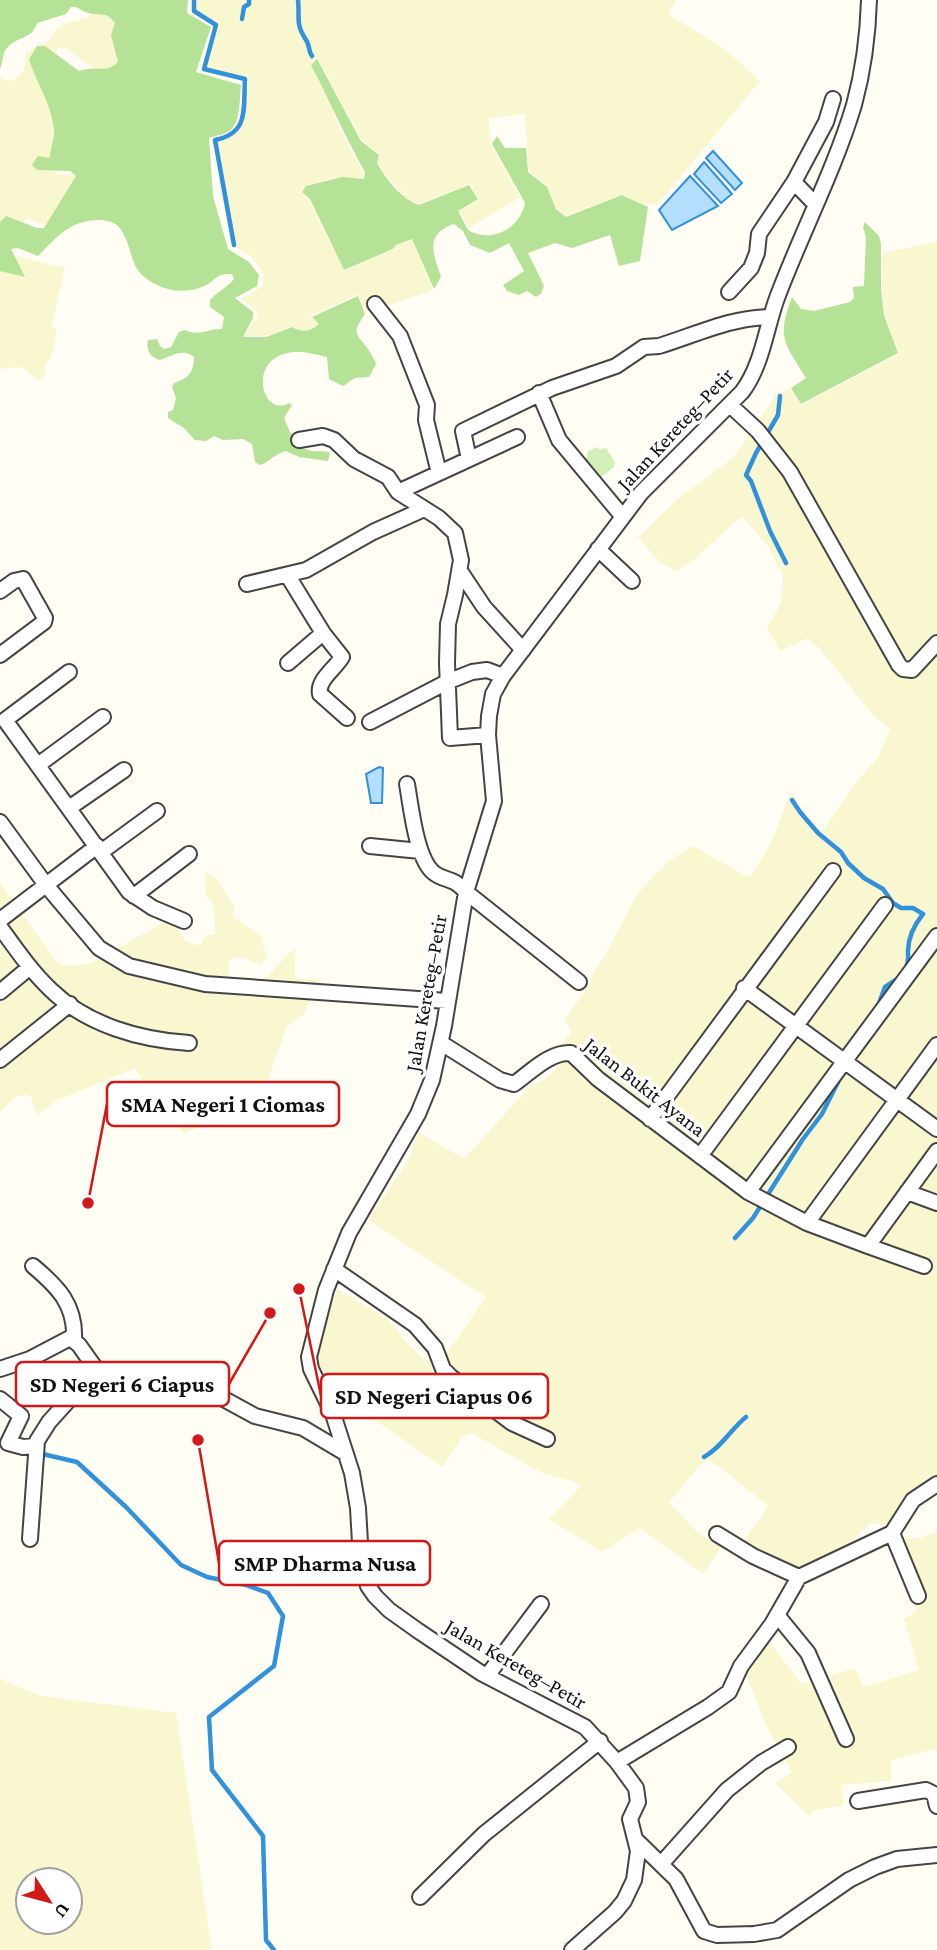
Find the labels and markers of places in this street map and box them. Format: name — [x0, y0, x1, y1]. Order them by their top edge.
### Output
callout: SMA Negeri 1 Ciomas — [107, 1082, 339, 1126]
callout: SD Negeri 6 Ciapus — [16, 1362, 229, 1406]
callout: SD Negeri Ciapus 06 — [321, 1374, 548, 1418]
callout: SMP Dharma Nusa — [219, 1541, 430, 1585]

